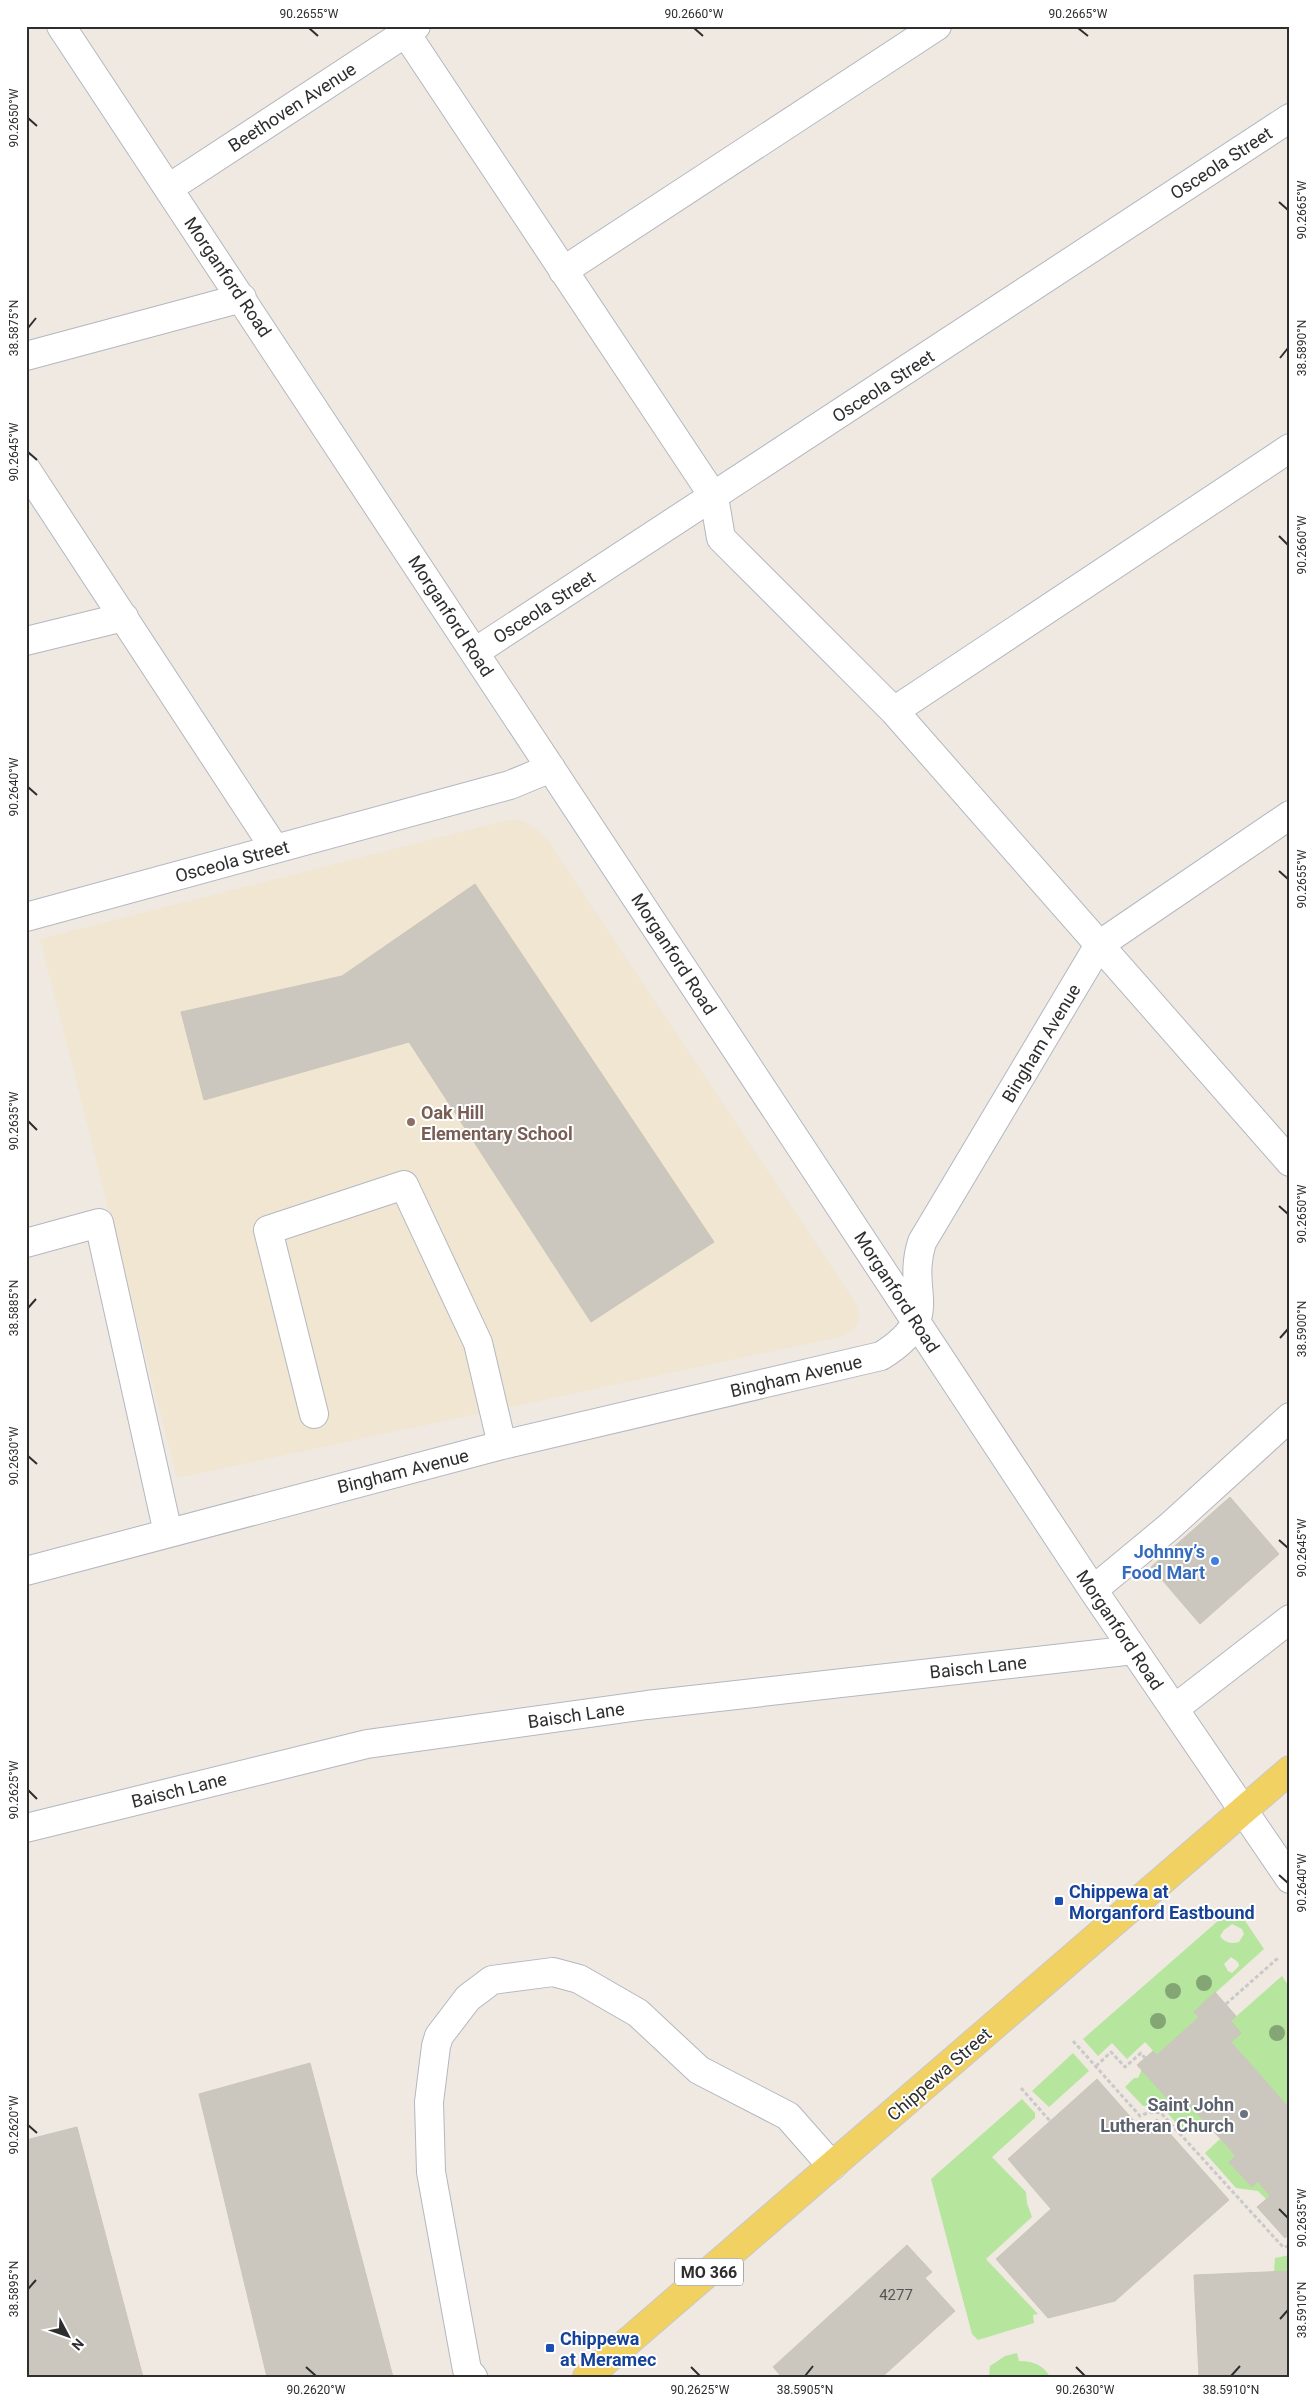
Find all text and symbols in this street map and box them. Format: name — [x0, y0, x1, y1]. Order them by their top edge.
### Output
text: 90.2655°W — [280, 7, 339, 21]
text: 90.2660°W — [665, 7, 724, 21]
text: 90.2665°W — [1049, 7, 1108, 21]
street label: Beethoven Avenue — [224, 58, 360, 156]
text: 90.2650°W — [7, 88, 21, 147]
street label: Osceola Street — [1166, 122, 1276, 204]
text: 90.2665°W — [1295, 180, 1309, 239]
street label: Morganford Road — [180, 213, 276, 341]
text: 38.5875°N — [7, 300, 21, 356]
text: 38.5890°N — [1295, 320, 1309, 376]
street label: Osceola Street — [828, 345, 938, 427]
text: 90.2645°W — [7, 422, 21, 481]
text: 90.2660°W — [1295, 515, 1309, 574]
street label: Morganford Road — [404, 552, 498, 680]
street label: Osceola Street — [489, 566, 599, 648]
text: 90.2640°W — [7, 757, 21, 816]
street label: Osceola Street — [173, 836, 291, 886]
text: 90.2655°W — [1295, 849, 1309, 908]
street label: Morganford Road — [627, 890, 721, 1018]
street label: Bingham Avenue — [997, 980, 1085, 1106]
text: 90.2635°W — [7, 1091, 21, 1150]
place label: Oak Hill Elementary School — [421, 1102, 573, 1144]
marker: Oak Hill Elementary School — [405, 1116, 417, 1128]
text: 90.2650°W — [1295, 1184, 1309, 1243]
street label: Morganford Road — [850, 1228, 944, 1356]
text: 38.5885°N — [7, 1280, 21, 1336]
text: 38.5900°N — [1295, 1301, 1309, 1357]
street label: Bingham Avenue — [728, 1351, 864, 1401]
text: 90.2630°W — [7, 1426, 21, 1485]
street label: Bingham Avenue — [335, 1445, 471, 1497]
text: 90.2645°W — [1295, 1518, 1309, 1577]
place label: Johnny’s Food Mart — [1122, 1541, 1205, 1583]
marker: Johnny’s Food Mart — [1209, 1555, 1221, 1567]
street label: Morganford Road — [1072, 1566, 1168, 1694]
street label: Baisch Lane — [928, 1651, 1028, 1683]
street label: Baisch Lane — [526, 1698, 626, 1732]
text: 90.2625°W — [7, 1760, 21, 1819]
street label: Baisch Lane — [129, 1768, 229, 1812]
text: 90.2640°W — [1295, 1853, 1309, 1912]
place label: Chippewa at Morganford Eastbound — [1069, 1881, 1255, 1923]
marker: Chippewa at Morganford Eastbound — [1053, 1895, 1065, 1907]
street label: Chippewa Street — [883, 2023, 995, 2125]
place label: Saint John Lutheran Church — [1100, 2094, 1234, 2136]
text: 90.2620°W — [7, 2095, 21, 2154]
marker: Saint John Lutheran Church — [1238, 2108, 1250, 2120]
text: 90.2635°W — [1295, 2188, 1309, 2247]
road number: MO 366 — [675, 2258, 743, 2286]
text: 38.5895°N — [7, 2261, 21, 2317]
text: 38.5910°N — [1295, 2282, 1309, 2338]
house number: 4277 — [879, 2286, 913, 2304]
north arrow — [42, 2310, 92, 2360]
place label: Chippewa at Meramec — [560, 2328, 656, 2370]
text: N — [69, 2336, 87, 2354]
marker: Chippewa at Meramec — [544, 2342, 556, 2354]
text: 90.2620°W — [287, 2383, 346, 2397]
text: 90.2625°W — [671, 2383, 730, 2397]
text: 38.5905°N — [777, 2383, 833, 2397]
text: 90.2630°W — [1056, 2383, 1115, 2397]
text: 38.5910°N — [1203, 2383, 1259, 2397]

